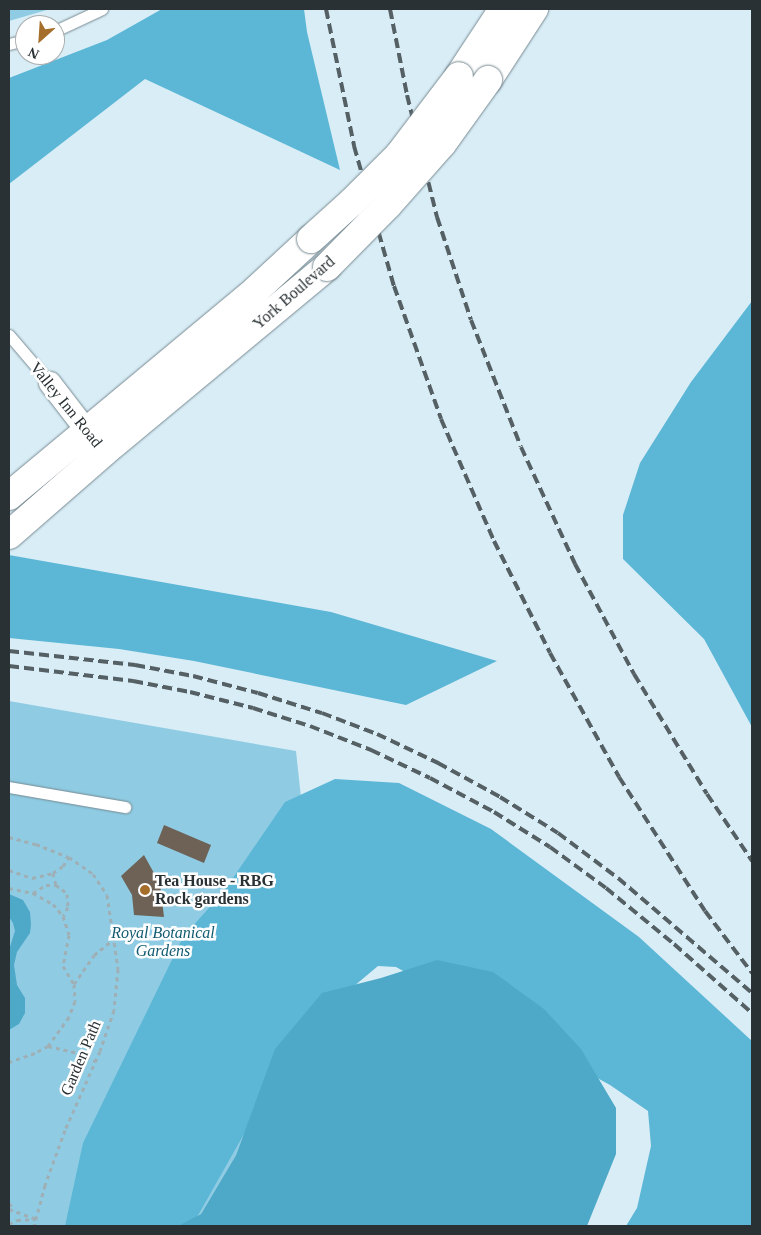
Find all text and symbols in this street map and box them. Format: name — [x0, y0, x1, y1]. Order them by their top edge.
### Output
north arrow — [15, 15, 65, 65]
text: N — [26, 44, 41, 62]
street label: York Boulevard — [249, 252, 339, 334]
street label: Valley Inn Road — [26, 359, 106, 451]
place label: Tea House - RBG Rock gardens — [155, 871, 274, 909]
marker: Tea House - RBG Rock gardens — [139, 884, 151, 896]
park label: Royal Botanical Gardens — [111, 923, 215, 961]
street label: Garden Path — [57, 1018, 105, 1098]

